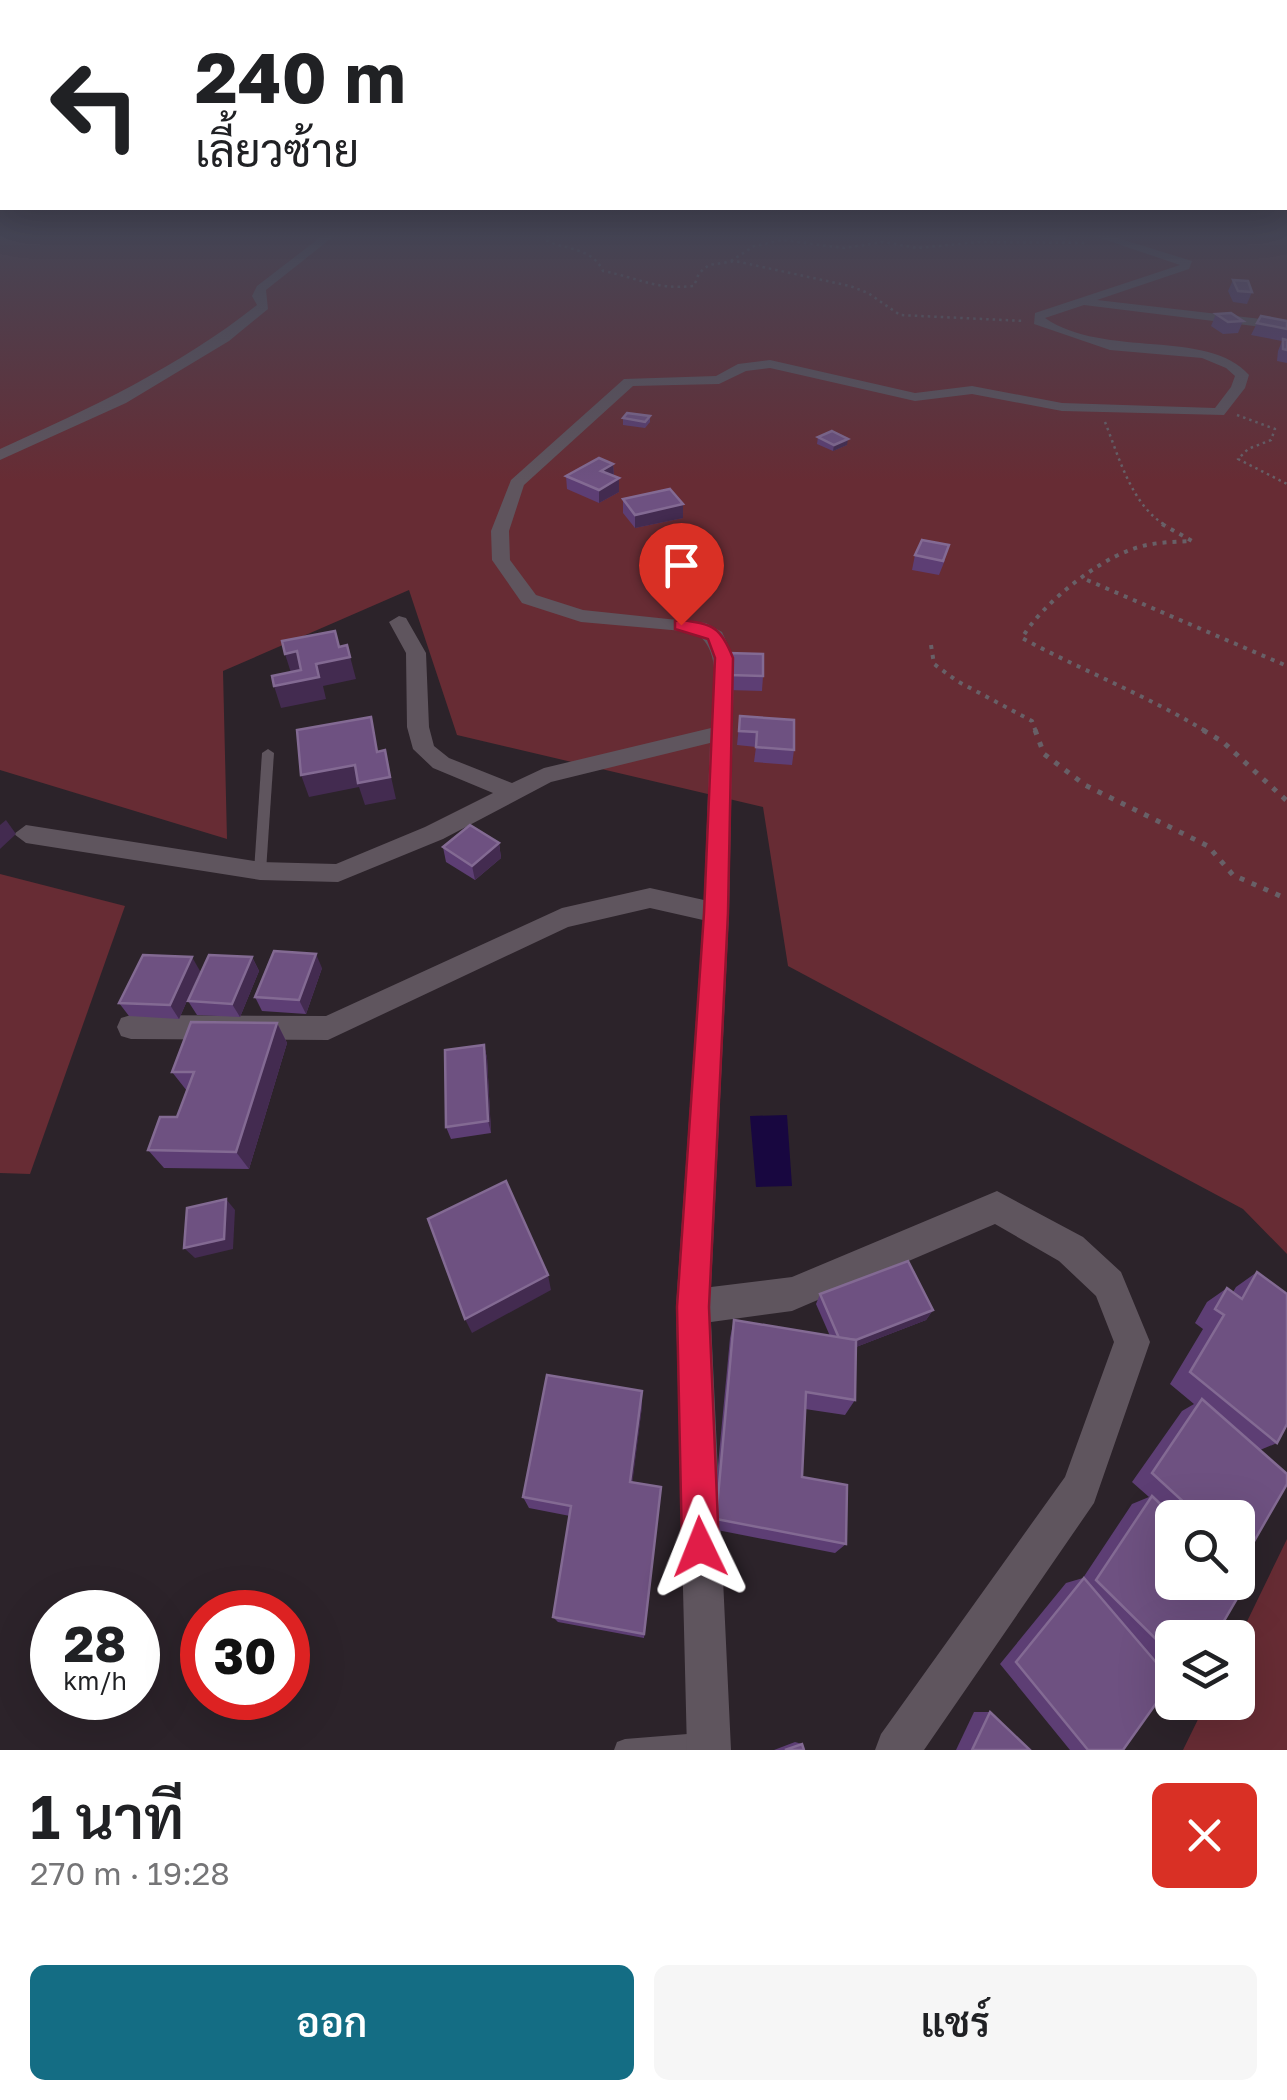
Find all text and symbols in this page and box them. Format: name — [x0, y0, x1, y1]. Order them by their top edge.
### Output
text: 240 m — [195, 34, 406, 118]
icon: left — [30, 40, 160, 170]
text: เลี้ยวซ้าย — [195, 123, 359, 177]
pin — [639, 523, 724, 626]
icon: arrive — [654, 538, 709, 593]
position arrow — [648, 1495, 752, 1599]
map controls — [1155, 1500, 1255, 1720]
button: search — [1155, 1500, 1255, 1600]
speed limit sign: 30 — [180, 1590, 310, 1720]
text: 28 — [64, 1613, 126, 1673]
button: layers — [1155, 1620, 1255, 1720]
text: km/h — [63, 1665, 127, 1696]
text: 1 นาที — [30, 1780, 184, 1852]
button: close — [1152, 1783, 1257, 1888]
text: 270 m · 19:28 — [30, 1854, 230, 1892]
button: ออก — [30, 1965, 634, 2080]
button: แชร์ — [654, 1965, 1257, 2080]

